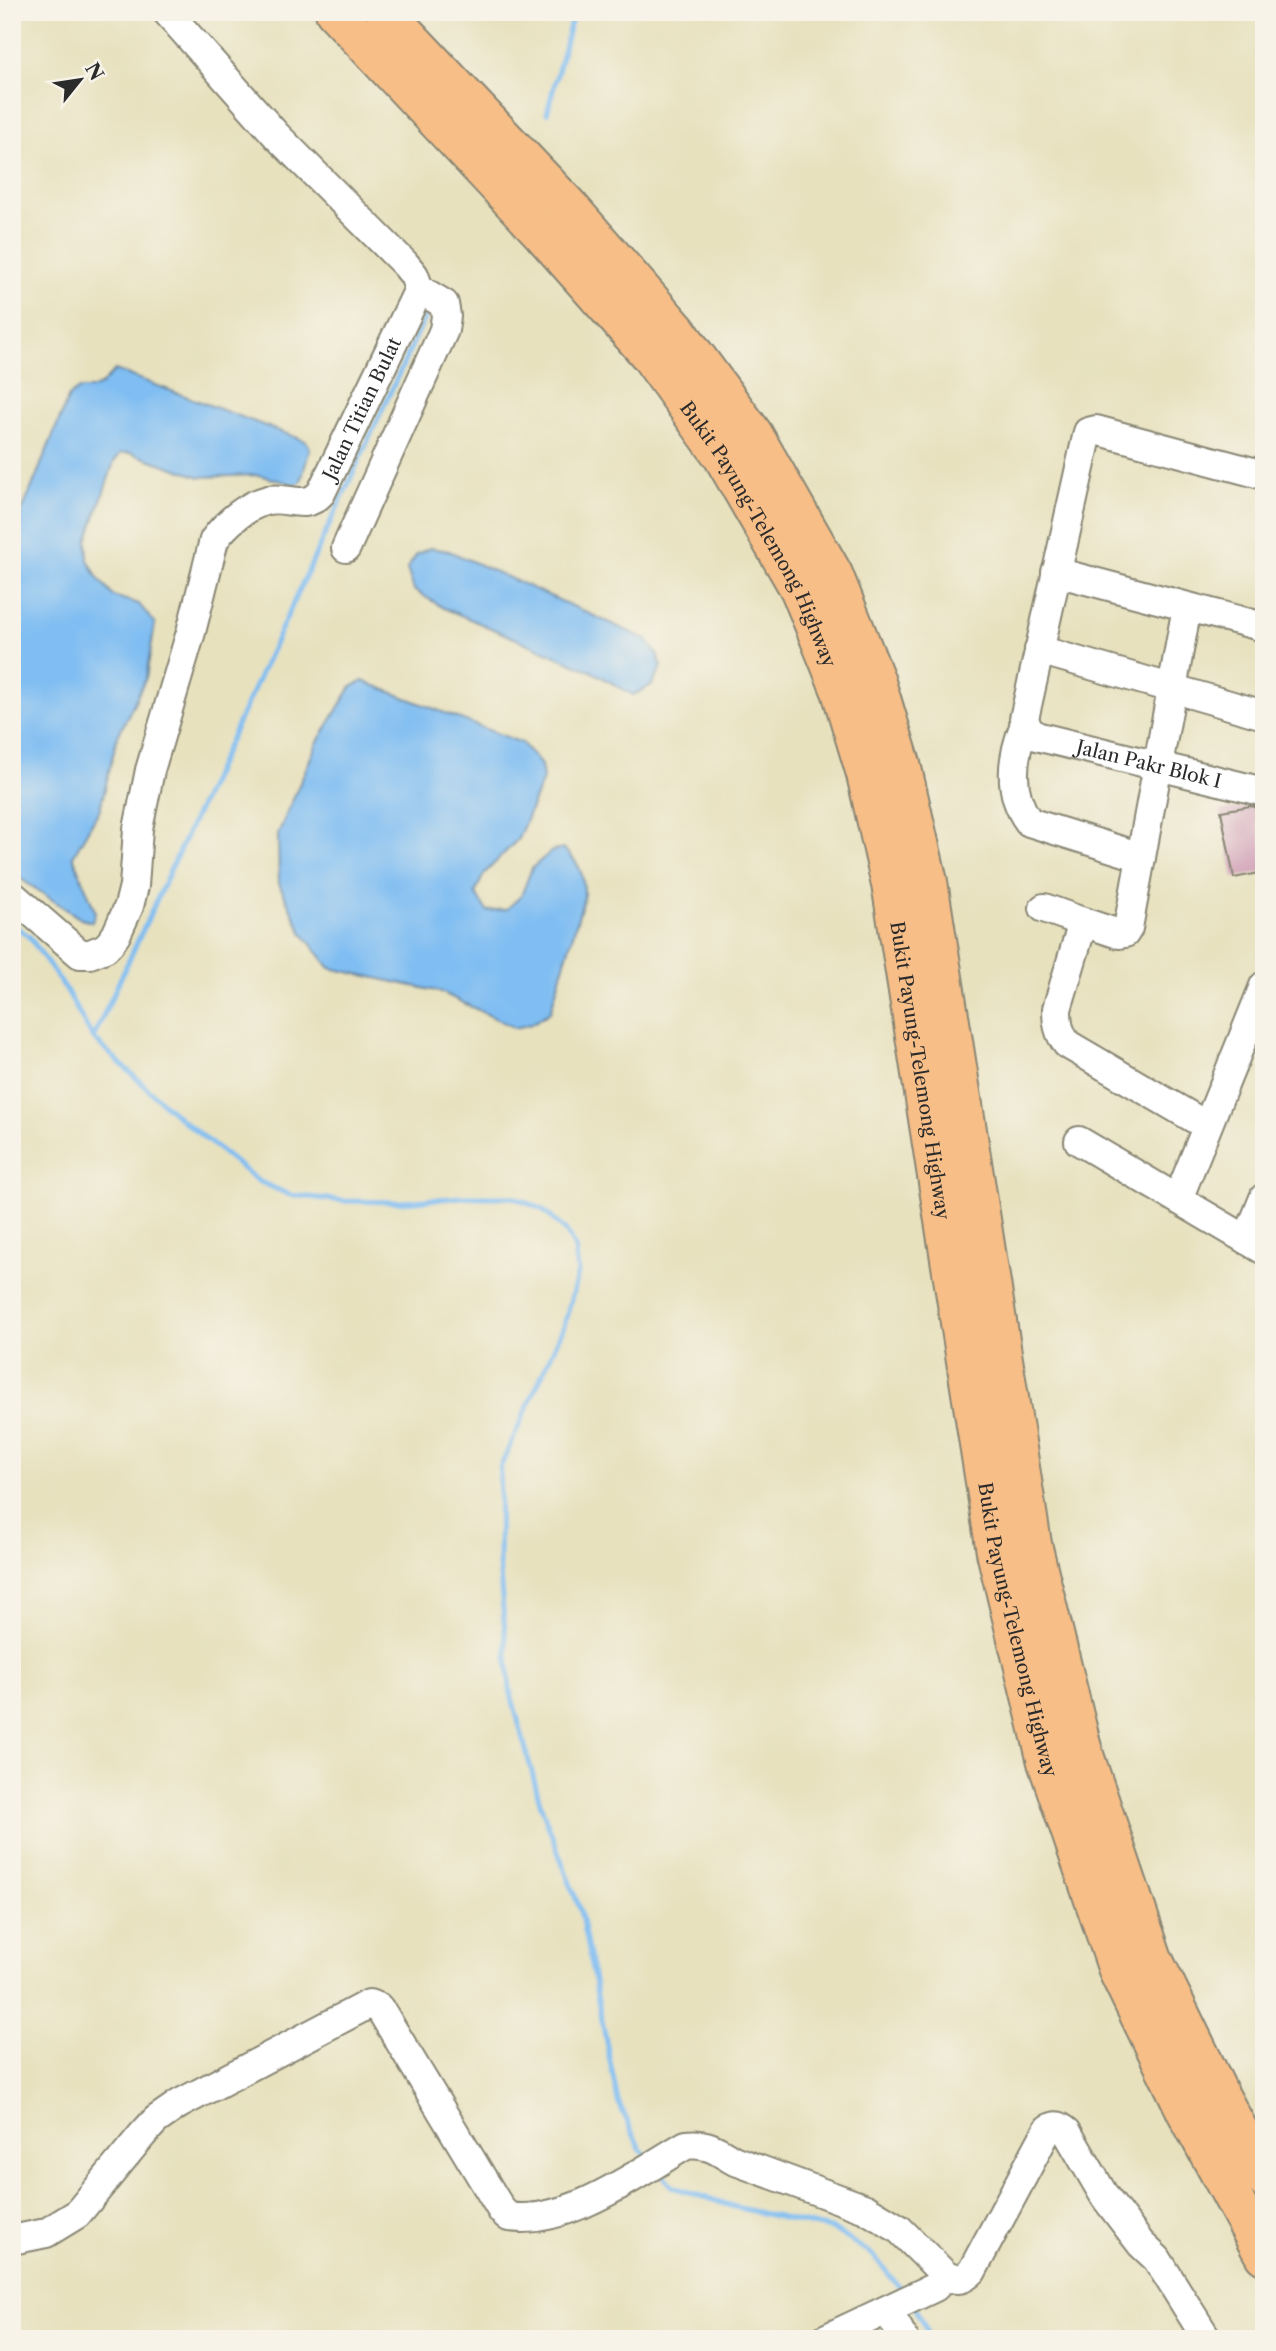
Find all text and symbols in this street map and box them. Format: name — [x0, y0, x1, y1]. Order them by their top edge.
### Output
north arrow — [46, 46, 116, 116]
text: N — [80, 59, 108, 85]
street label: Jalan Titian Bulat — [316, 333, 406, 486]
street label: Bukit Payung-Telemong Highway — [675, 397, 842, 671]
street label: Jalan Pakr Blok I — [1071, 734, 1224, 793]
street label: Bukit Payung-Telemong Highway — [886, 920, 955, 1221]
street label: Bukit Payung-Telemong Highway — [974, 1481, 1063, 1780]

